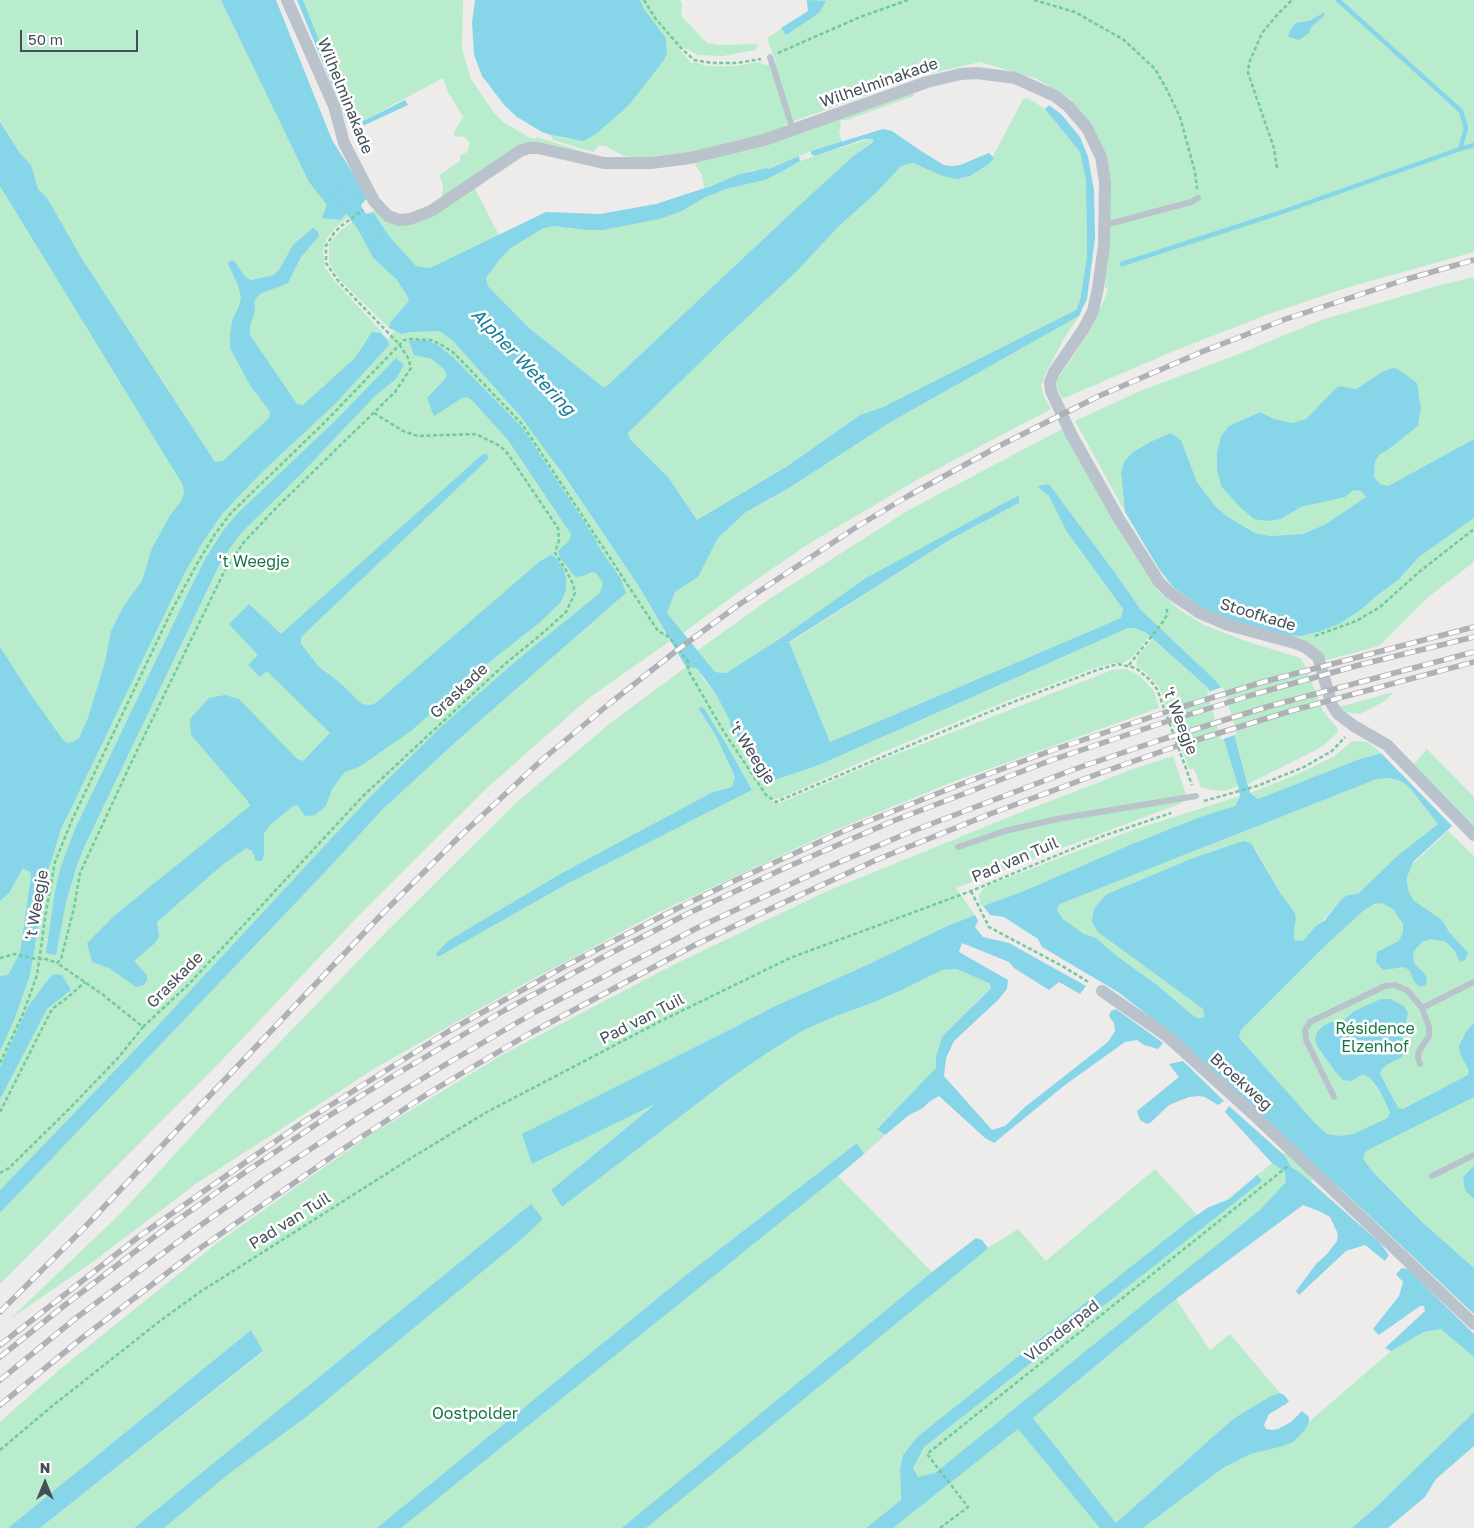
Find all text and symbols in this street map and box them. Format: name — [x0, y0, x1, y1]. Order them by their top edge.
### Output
scale bar — [22, 20, 140, 52]
text: 50 m — [28, 30, 63, 48]
street label: Wilhelminakade — [313, 35, 377, 157]
street label: Wilhelminakade — [818, 54, 940, 112]
water label: Alpher Wetering — [467, 304, 579, 420]
park label: 't Weegje — [218, 552, 290, 572]
street label: Stoofkade — [1218, 594, 1298, 636]
street label: Graskade — [426, 659, 492, 723]
street label: 't Weegje — [1158, 684, 1202, 758]
street label: 't Weegje — [725, 718, 779, 788]
street label: Pad van Tuil — [969, 833, 1061, 887]
street label: 't Weegje — [21, 868, 53, 942]
street label: Graskade — [143, 948, 207, 1012]
street label: Pad van Tuil — [597, 990, 687, 1048]
park label: Résidence Elzenhof — [1335, 1019, 1415, 1057]
street label: Broekweg — [1206, 1049, 1276, 1115]
street label: Pad van Tuil — [246, 1188, 334, 1254]
street label: Vlonderpad — [1021, 1296, 1103, 1366]
park label: Oostpolder — [432, 1404, 518, 1424]
north arrow — [20, 1458, 70, 1508]
text: N — [40, 1459, 50, 1476]

